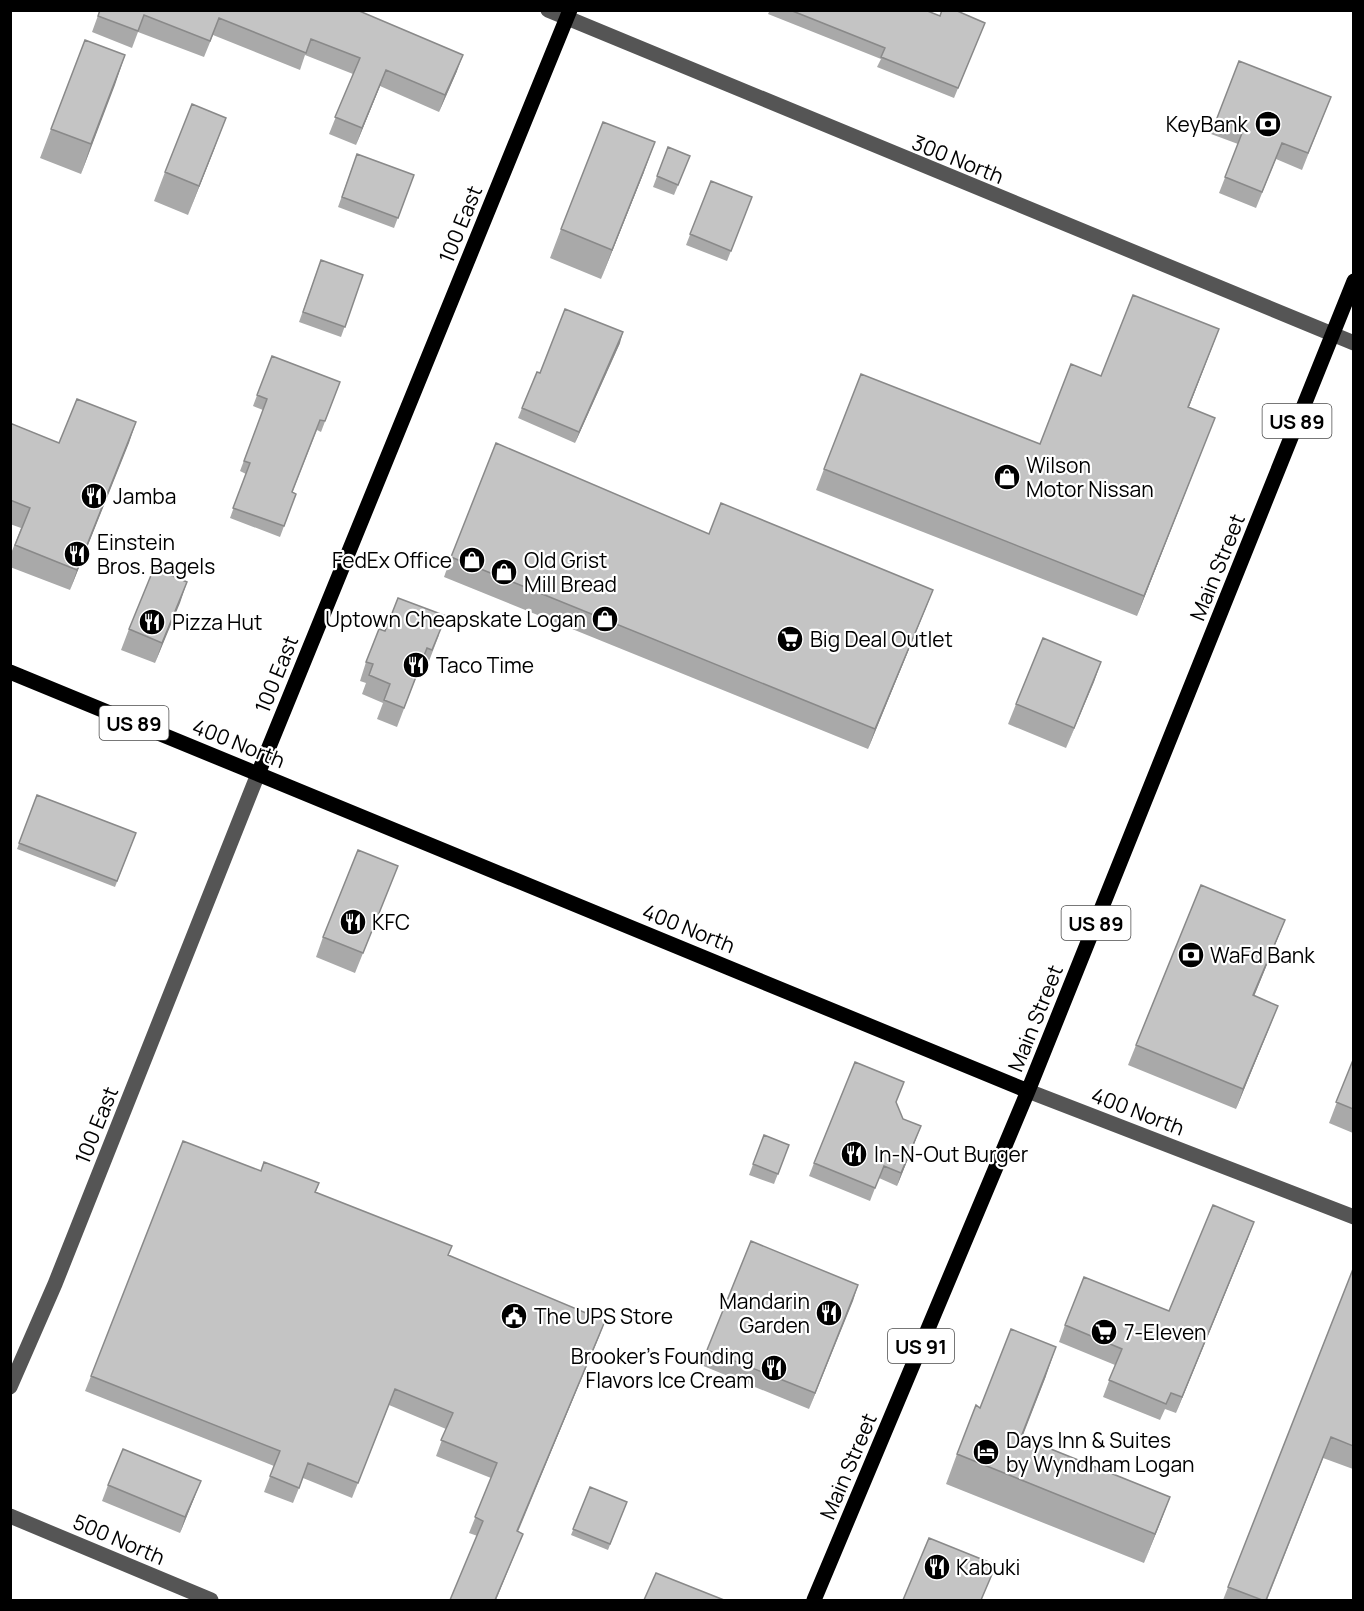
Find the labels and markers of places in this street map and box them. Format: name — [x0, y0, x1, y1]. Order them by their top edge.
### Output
bank icon: KeyBank — [1253, 109, 1283, 139]
place label: KeyBank — [1166, 110, 1249, 138]
place label: Wilson Motor Nissan — [1026, 451, 1154, 503]
shop icon: Wilson Motor Nissan — [992, 462, 1022, 492]
restaurant icon: Jamba — [79, 481, 109, 511]
place label: Jamba — [113, 482, 176, 510]
place label: Einstein Bros. Bagels — [97, 528, 215, 580]
restaurant icon: Einstein Bros. Bagels — [62, 539, 92, 569]
shop icon: FedEx Office — [457, 545, 487, 575]
place label: FedEx Office — [332, 546, 452, 574]
place label: Old Grist Mill Bread — [524, 546, 617, 598]
shop icon: Old Grist Mill Bread — [489, 557, 519, 587]
shop icon: Uptown Cheapskate Logan — [590, 604, 620, 634]
place label: Uptown Cheapskate Logan — [325, 605, 586, 633]
restaurant icon: Pizza Hut — [137, 607, 167, 637]
place label: Pizza Hut — [172, 608, 262, 636]
supermarket icon: Big Deal Outlet — [775, 624, 805, 654]
place label: Big Deal Outlet — [810, 625, 953, 653]
restaurant icon: Taco Time — [401, 650, 431, 680]
place label: Taco Time — [436, 651, 534, 679]
restaurant icon: KFC — [338, 907, 368, 937]
place label: KFC — [372, 908, 410, 936]
bank icon: WaFd Bank — [1176, 940, 1206, 970]
place label: WaFd Bank — [1210, 941, 1315, 969]
restaurant icon: In-N-Out Burger — [839, 1139, 869, 1169]
place label: In-N-Out Burger — [874, 1140, 1029, 1168]
place label: Mandarin Garden — [719, 1287, 810, 1339]
restaurant icon: Mandarin Garden — [814, 1298, 844, 1328]
public building icon: The UPS Store — [499, 1301, 529, 1331]
place label: The UPS Store — [534, 1302, 673, 1330]
supermarket icon: 7-Eleven — [1089, 1317, 1119, 1347]
place label: 7-Eleven — [1124, 1318, 1207, 1346]
place label: Brooker's Founding Flavors Ice Cream — [571, 1342, 754, 1394]
restaurant icon: Brooker's Founding Flavors Ice Cream — [759, 1353, 789, 1383]
place label: Days Inn & Suites by Wyndham Logan — [1006, 1426, 1195, 1478]
hotel icon: Days Inn & Suites by Wyndham Logan — [971, 1437, 1001, 1467]
restaurant icon: Kabuki — [922, 1552, 952, 1582]
place label: Kabuki — [956, 1553, 1020, 1581]

